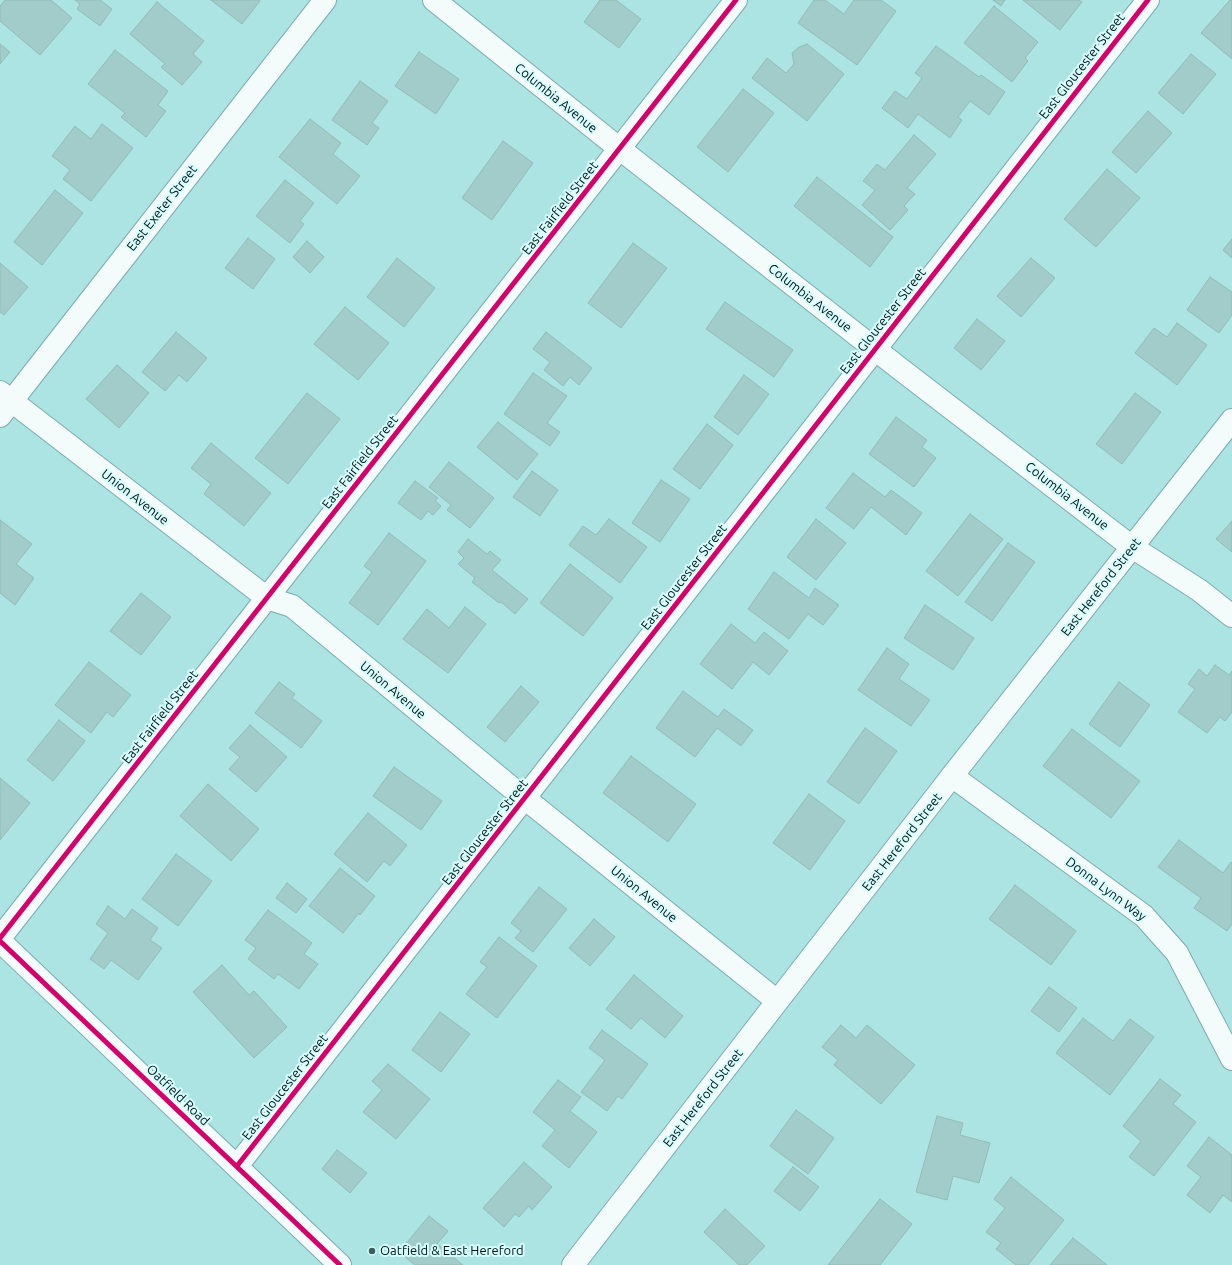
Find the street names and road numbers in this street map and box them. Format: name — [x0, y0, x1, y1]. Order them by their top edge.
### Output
street label: East Gloucester Street — [1036, 10, 1128, 122]
street label: Columbia Avenue — [512, 60, 600, 136]
street label: East Fairfield Street — [519, 158, 601, 258]
street label: East Exeter Street — [123, 162, 201, 254]
street label: Columbia Avenue — [765, 261, 855, 335]
street label: East Gloucester Street — [837, 265, 929, 377]
street label: East Fairfield Street — [319, 412, 401, 512]
street label: Columbia Avenue — [1022, 459, 1112, 533]
street label: Union Avenue — [98, 466, 172, 528]
street label: East Gloucester Street — [638, 521, 730, 633]
street label: East Hereford Street — [1058, 535, 1144, 639]
street label: Union Avenue — [357, 658, 429, 722]
street label: East Fairfield Street — [119, 667, 201, 767]
street label: East Gloucester Street — [439, 776, 531, 888]
street label: East Hereford Street — [859, 790, 945, 894]
street label: Donna Lynn Way — [1063, 854, 1149, 924]
street label: Union Avenue — [608, 862, 680, 926]
street label: East Gloucester Street — [239, 1031, 331, 1143]
street label: East Hereford Street — [660, 1046, 746, 1150]
street label: Oatfield Road — [143, 1061, 213, 1129]

